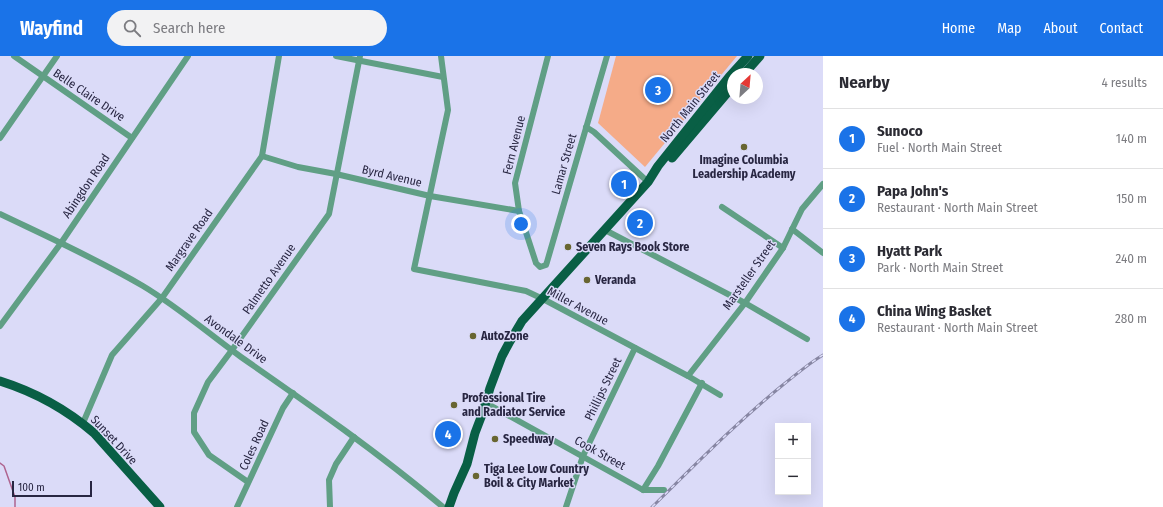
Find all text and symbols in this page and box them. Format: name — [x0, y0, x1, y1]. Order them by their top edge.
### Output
search box — [107, 10, 387, 46]
text: Wayfind — [20, 17, 83, 40]
icon: search — [121, 17, 143, 39]
text: Search here — [153, 19, 225, 37]
text: Home — [942, 20, 975, 37]
text: Map — [997, 20, 1021, 37]
text: About — [1043, 20, 1078, 37]
text: Contact — [1100, 20, 1143, 37]
street label: Belle Claire Drive — [50, 66, 128, 124]
north arrow — [727, 68, 763, 104]
street label: North Main Street — [657, 69, 723, 145]
text: Nearby — [839, 72, 890, 93]
pin: 3 — [645, 75, 671, 105]
text: 4 results — [1101, 75, 1147, 90]
street label: Fern Avenue — [500, 114, 528, 176]
text: Sunoco — [877, 122, 923, 140]
text: 1 — [849, 131, 855, 146]
text: 140 m — [1116, 131, 1147, 146]
street label: Lamar Street — [549, 132, 579, 196]
text: Fuel · North Main Street — [877, 140, 1002, 155]
marker: Imagine Columbia Leadership Academy — [739, 142, 749, 152]
street label: Abingdon Road — [59, 151, 113, 221]
place label: Imagine Columbia Leadership Academy — [693, 153, 796, 181]
street label: Byrd Avenue — [361, 162, 423, 190]
pin: 1 — [611, 169, 637, 199]
text: Papa John's — [877, 182, 948, 200]
text: 2 — [849, 191, 855, 206]
text: 150 m — [1116, 191, 1147, 206]
text: Restaurant · North Main Street — [877, 200, 1038, 215]
street label: Margrave Road — [162, 206, 216, 274]
pin: 2 — [627, 208, 653, 238]
your location — [511, 214, 531, 234]
street label: Marsteller Street — [720, 237, 778, 313]
place label: Seven Rays Book Store — [576, 240, 689, 254]
street label: Palmetto Avenue — [240, 241, 298, 317]
marker: Seven Rays Book Store — [563, 242, 573, 252]
text: Hyatt Park — [877, 242, 942, 260]
text: 3 — [849, 251, 855, 266]
text: 240 m — [1115, 251, 1147, 266]
text: Park · North Main Street — [877, 260, 1003, 275]
place label: Veranda — [594, 273, 636, 287]
marker: Veranda — [582, 275, 592, 285]
street label: Miller Avenue — [545, 284, 611, 328]
text: China Wing Basket — [877, 302, 991, 320]
text: 4 — [849, 311, 855, 326]
text: 280 m — [1115, 311, 1147, 326]
street label: Avondale Drive — [202, 312, 270, 366]
text: Restaurant · North Main Street — [877, 320, 1038, 335]
place label: AutoZone — [480, 329, 529, 343]
marker: AutoZone — [468, 331, 478, 341]
street label: Phillips Street — [582, 355, 624, 423]
place label: Professional Tire and Radiator Service — [462, 391, 565, 419]
marker: Professional Tire and Radiator Service — [449, 400, 459, 410]
street label: Sunset Drive — [88, 413, 140, 467]
street label: Coles Road — [236, 418, 272, 472]
pin: 4 — [435, 419, 461, 449]
map controls — [775, 423, 811, 495]
button: + — [775, 423, 811, 459]
place label: Speedway — [503, 432, 554, 446]
street label: Cook Street — [572, 433, 628, 473]
marker: Speedway — [490, 434, 500, 444]
button: − — [775, 459, 811, 495]
place label: Tiga Lee Low Country Boil & City Market — [484, 462, 589, 490]
marker: Tiga Lee Low Country Boil & City Market — [471, 471, 481, 481]
scale bar — [12, 479, 92, 498]
text: 100 m — [18, 481, 45, 494]

